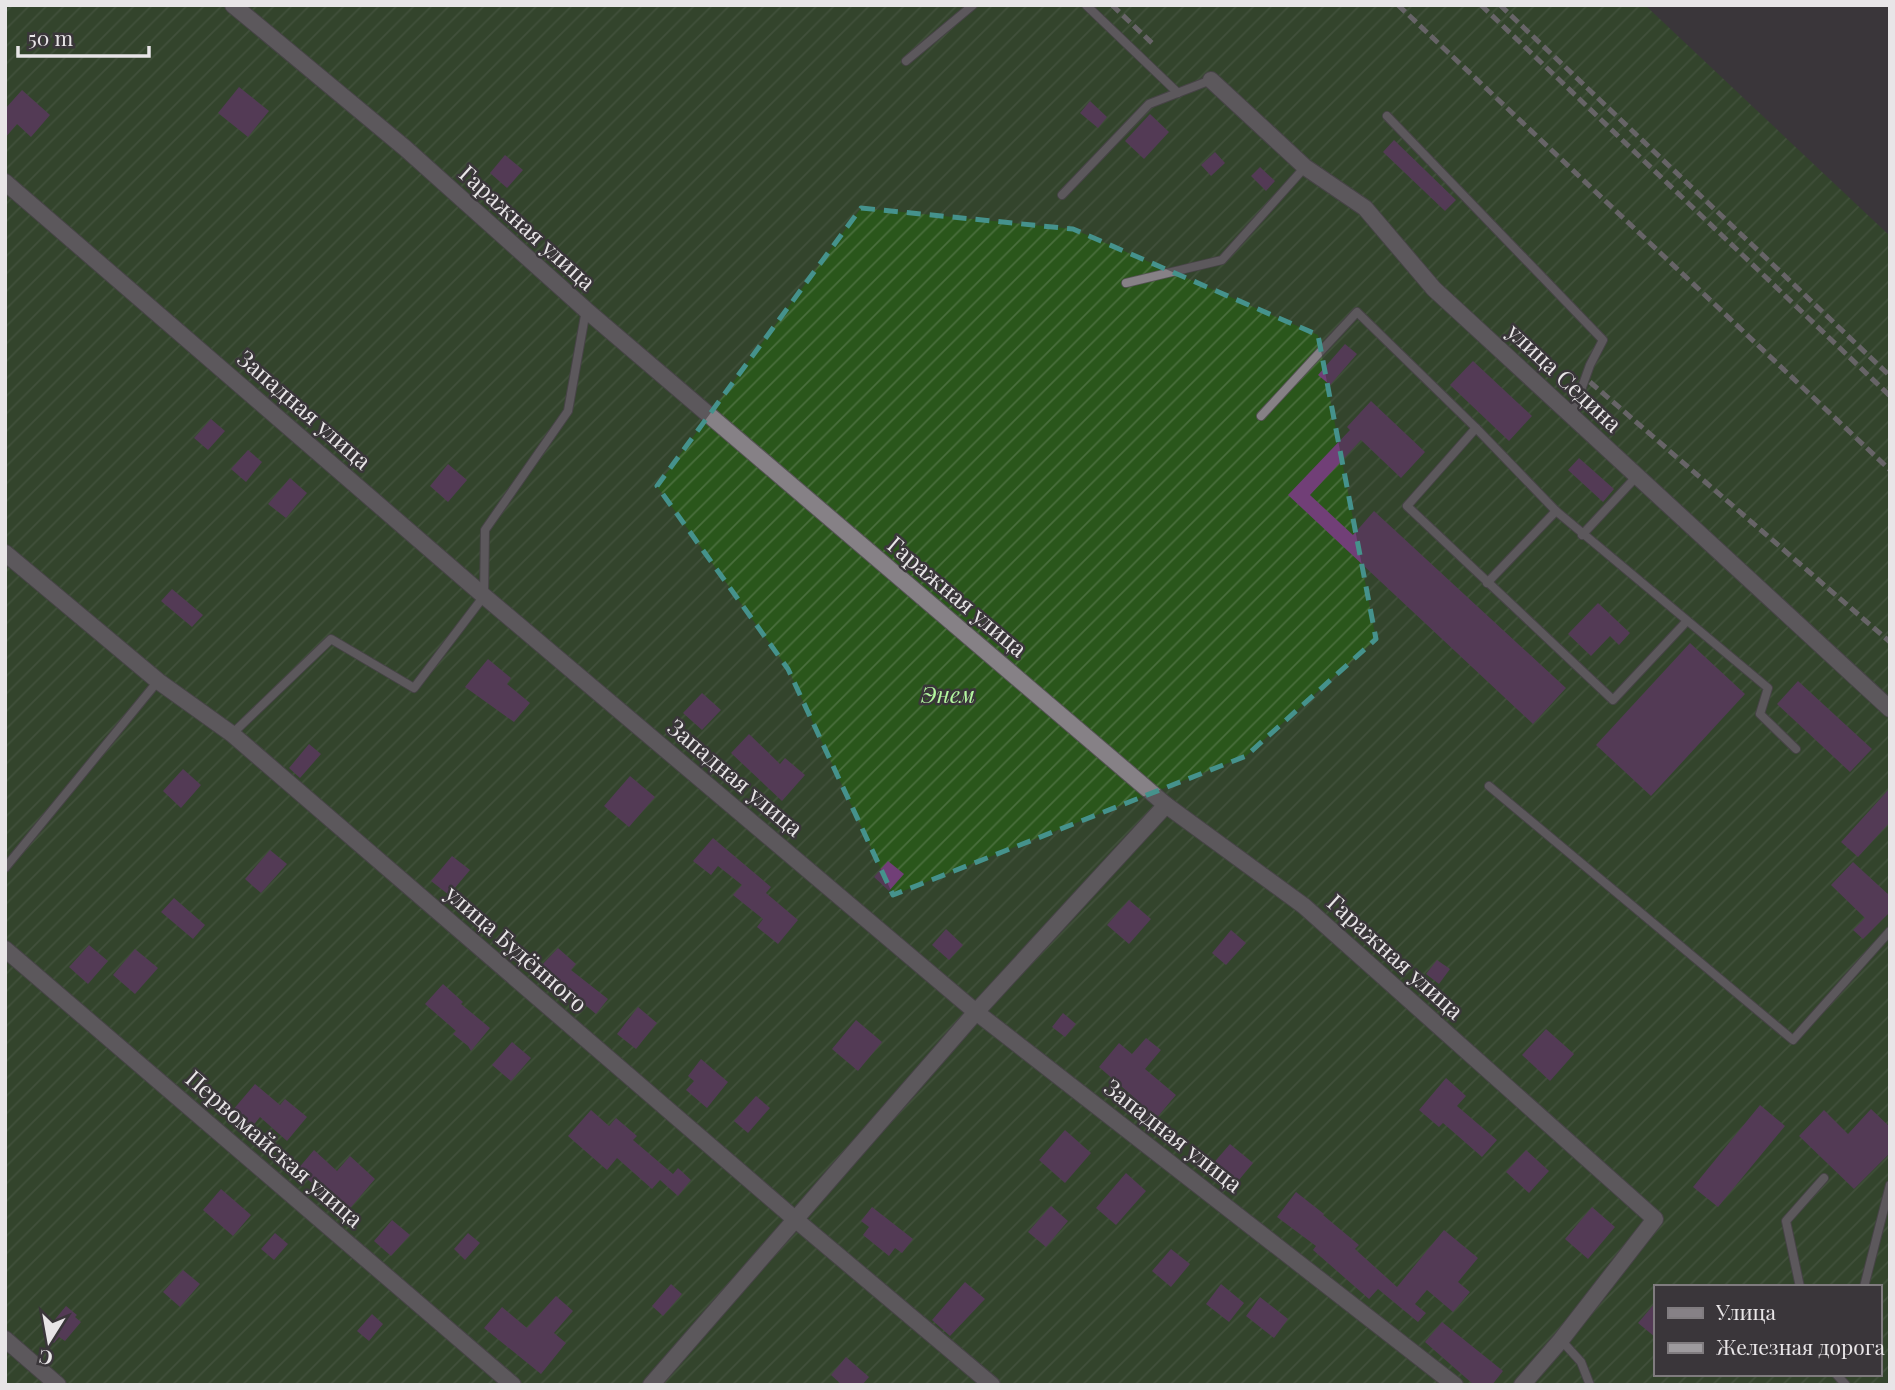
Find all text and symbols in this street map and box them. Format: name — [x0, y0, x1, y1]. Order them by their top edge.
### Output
scale bar — [18, 14, 149, 58]
text: 50 m — [28, 23, 74, 51]
street label: Гаражная улица — [453, 158, 603, 297]
street label: улица Седина — [1500, 315, 1630, 439]
street label: Западная улица — [232, 342, 379, 476]
street label: Гаражная улица — [882, 528, 1035, 664]
park label: Энем — [920, 678, 975, 709]
street label: Западная улица — [662, 711, 810, 843]
street label: улица Будённого — [438, 877, 595, 1018]
street label: Гаражная улица — [1321, 887, 1471, 1026]
street label: Первомайская улица — [180, 1062, 371, 1234]
street label: Западная улица — [1098, 1071, 1250, 1199]
legend — [1654, 1285, 1881, 1376]
text: Улица — [1715, 1297, 1777, 1325]
north arrow — [14, 1306, 84, 1376]
text: Железная дорога — [1716, 1332, 1885, 1360]
text: С — [37, 1345, 55, 1373]

